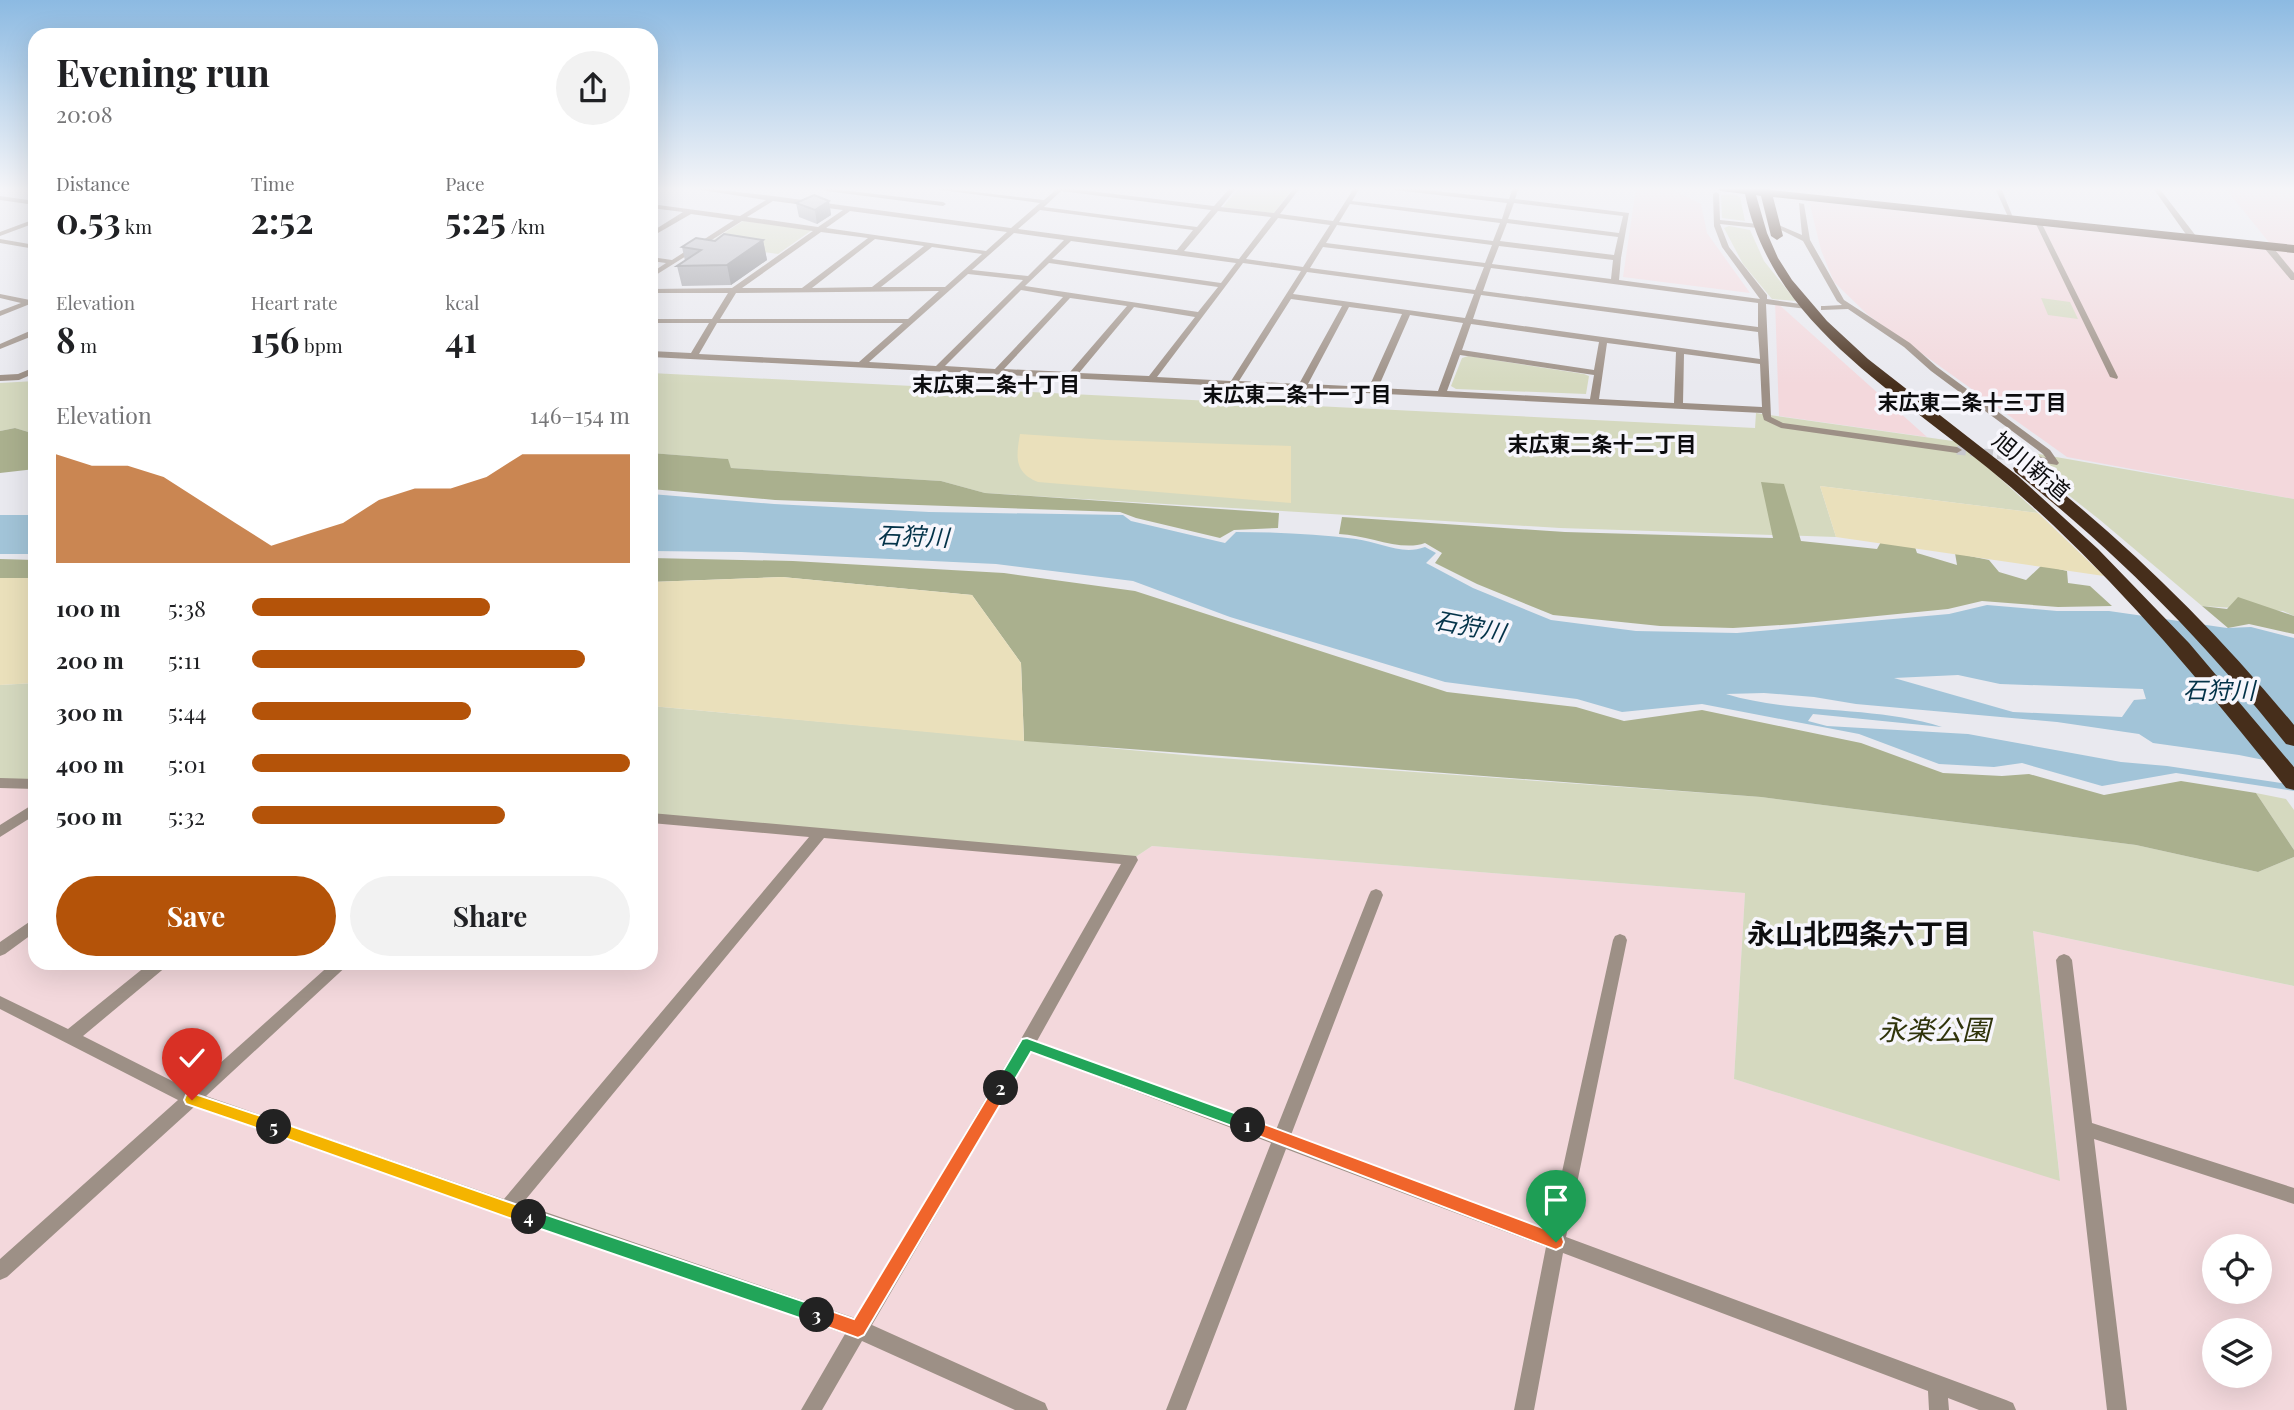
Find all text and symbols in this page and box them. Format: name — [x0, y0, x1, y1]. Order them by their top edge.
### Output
text: Evening run — [56, 46, 270, 97]
button: share — [556, 51, 630, 125]
text: 20:08 — [56, 98, 113, 129]
text: Distance — [56, 170, 130, 196]
text: Time — [251, 170, 295, 196]
text: Pace — [445, 170, 485, 196]
text: 0.53 — [56, 196, 121, 243]
text: 2:52 — [251, 196, 313, 243]
text: 5:25 — [445, 196, 506, 243]
text: km — [121, 213, 152, 239]
text: /km — [506, 213, 545, 239]
text: Elevation — [56, 289, 135, 315]
text: Heart rate — [251, 289, 338, 315]
text: kcal — [445, 289, 479, 315]
text: 8 — [56, 315, 76, 362]
text: 156 — [251, 315, 299, 362]
text: 41 — [445, 315, 477, 362]
text: m — [76, 332, 97, 358]
text: bpm — [299, 332, 343, 358]
district label: 末広東二条十丁目 — [912, 369, 1080, 397]
district label: 末広東二条十一丁目 — [1203, 379, 1392, 407]
district label: 末広東二条十三丁目 — [1878, 387, 2067, 415]
text: Elevation — [56, 399, 152, 430]
text: 146–154 m — [530, 399, 630, 430]
street label: 旭川新道 — [1987, 424, 2077, 506]
district label: 末広東二条十二丁目 — [1508, 429, 1697, 457]
water label: 石狩川 — [876, 518, 953, 552]
text: 100 m — [56, 592, 121, 623]
text: 5:38 — [168, 592, 206, 623]
water label: 石狩川 — [1432, 602, 1511, 648]
text: 200 m — [56, 644, 124, 675]
text: 5:11 — [168, 644, 201, 675]
water label: 石狩川 — [2183, 673, 2258, 705]
text: 300 m — [56, 696, 123, 727]
text: 5:44 — [168, 696, 206, 727]
text: 400 m — [56, 748, 124, 779]
text: 5:01 — [168, 748, 206, 779]
text: 500 m — [56, 800, 122, 831]
text: 5:32 — [168, 800, 205, 831]
button: Save — [56, 876, 336, 956]
button: Share — [350, 876, 630, 956]
district label: 永山北四条六丁目 — [1747, 914, 1971, 951]
park label: 永楽公園 — [1878, 1010, 1994, 1047]
pin — [162, 1028, 222, 1100]
icon: check — [173, 1039, 211, 1077]
pin: 2 — [984, 1070, 1018, 1106]
text: 2 — [996, 1074, 1005, 1100]
pin: 1 — [1230, 1108, 1266, 1142]
pin: 5 — [256, 1110, 292, 1144]
text: 1 — [1244, 1111, 1251, 1137]
text: 5 — [269, 1113, 278, 1139]
pin — [1526, 1170, 1586, 1242]
icon: arrive — [1537, 1181, 1575, 1219]
pin: 4 — [512, 1200, 546, 1234]
text: 4 — [523, 1203, 534, 1229]
map controls — [2202, 1234, 2272, 1388]
button: locate — [2202, 1234, 2272, 1304]
pin: 3 — [800, 1298, 834, 1332]
text: 3 — [812, 1301, 821, 1327]
button: layers — [2202, 1318, 2272, 1388]

